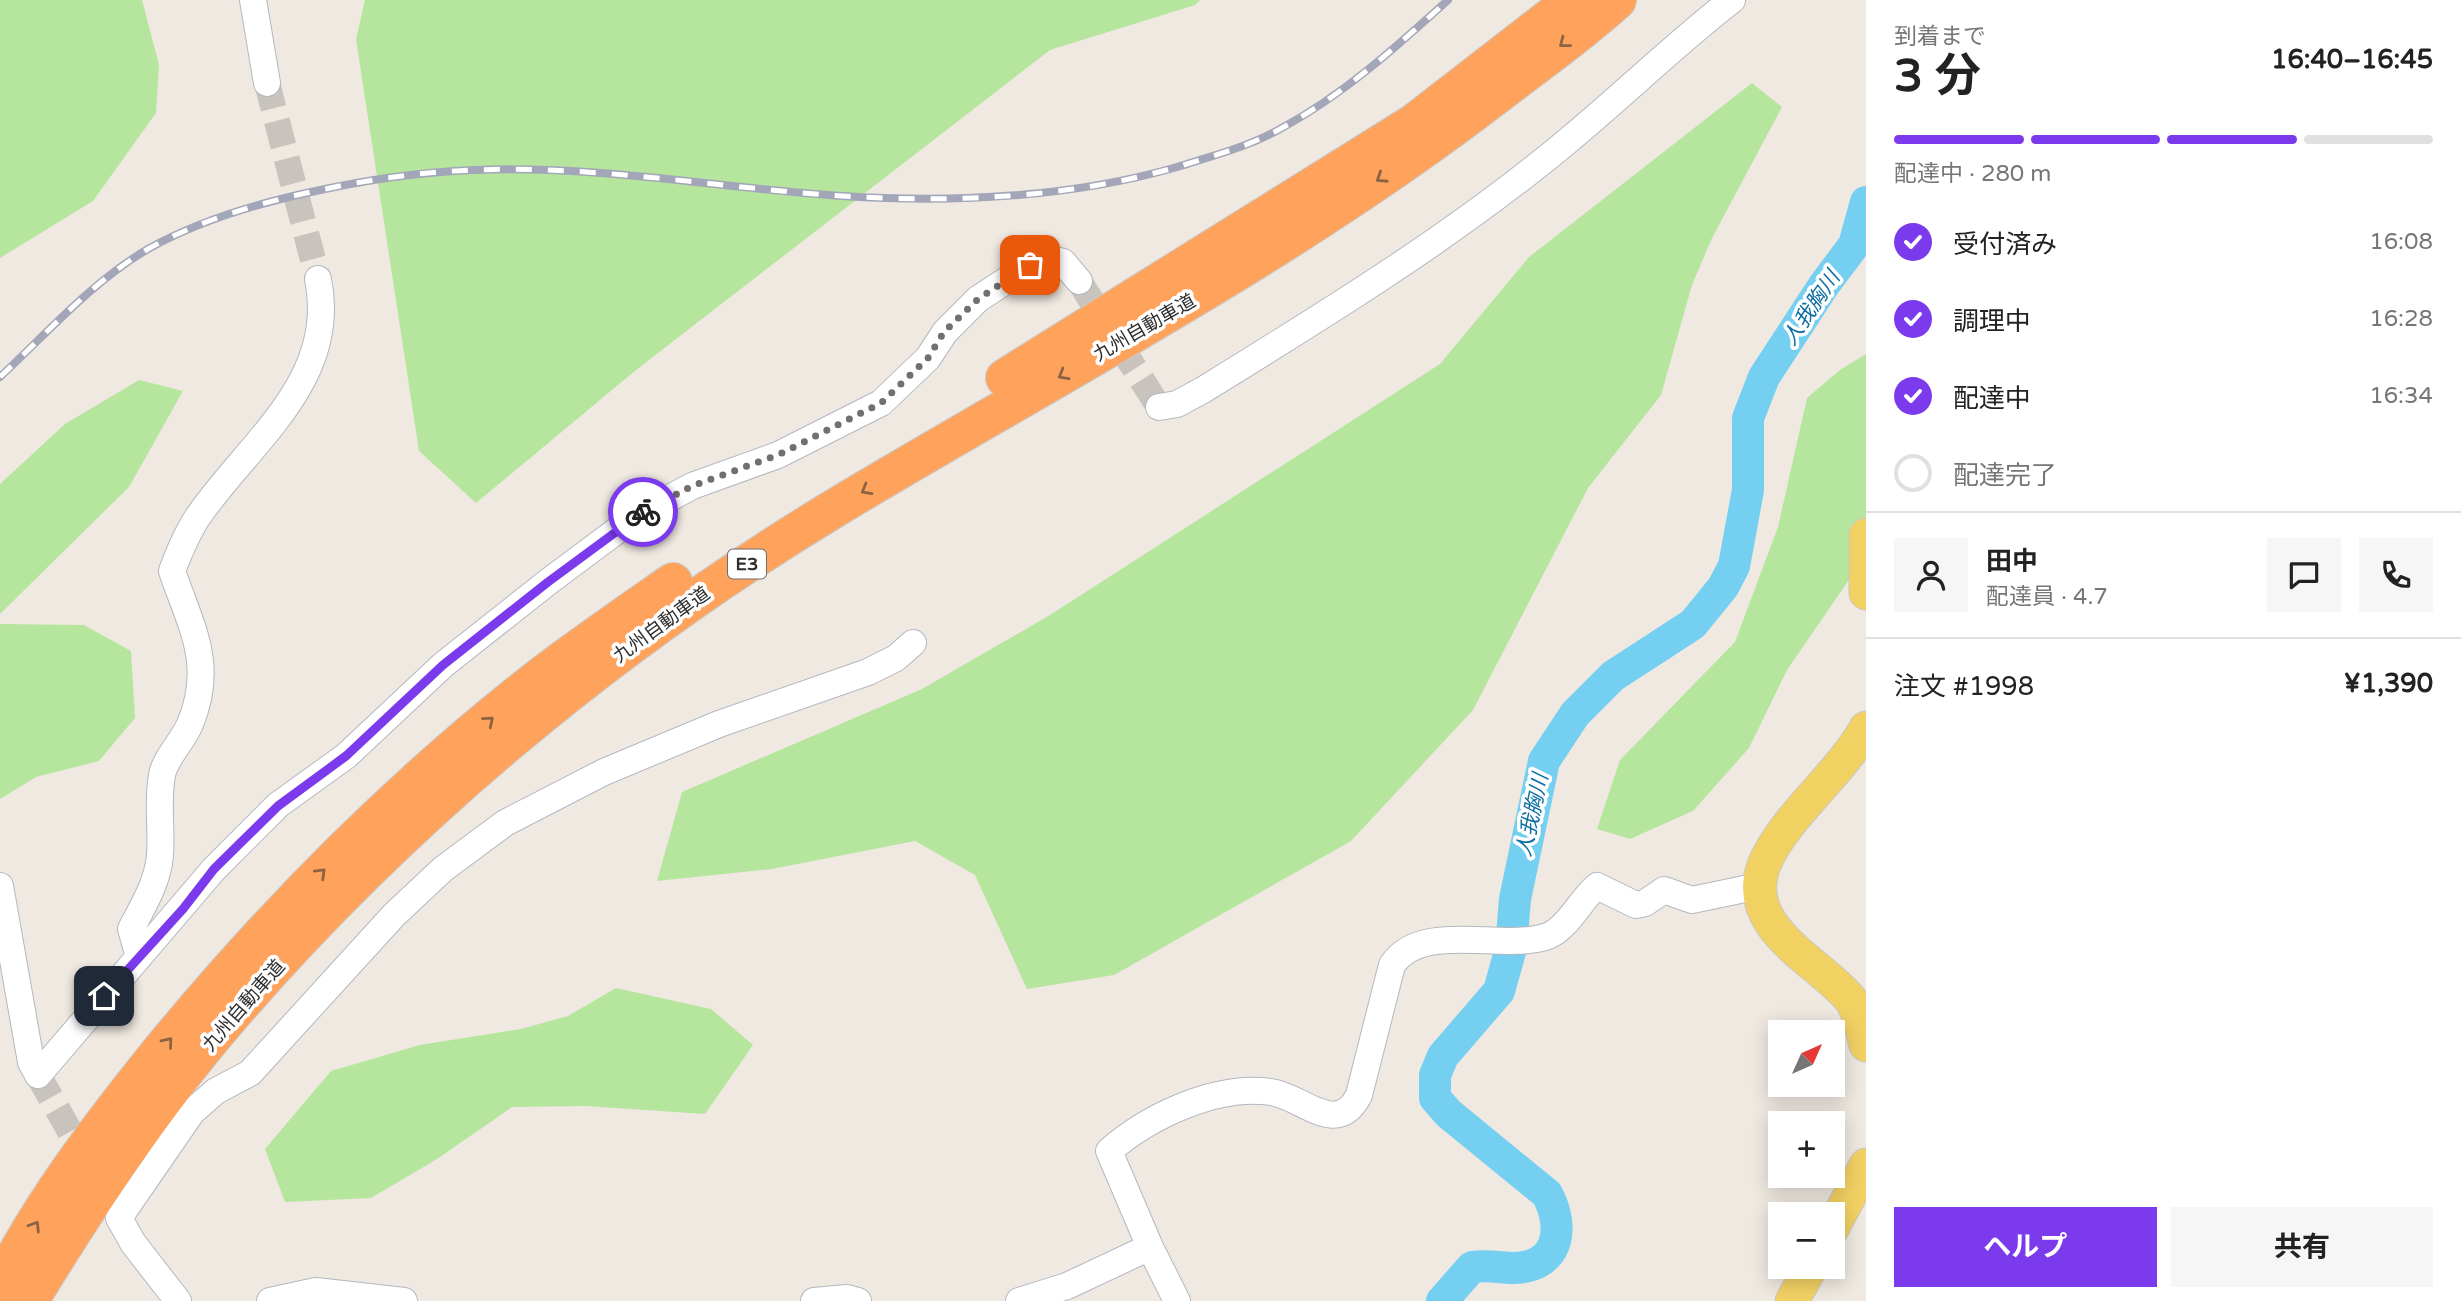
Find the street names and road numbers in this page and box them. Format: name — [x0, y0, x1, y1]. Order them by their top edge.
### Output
street label: 九州自動車道 — [1090, 290, 1199, 366]
road number: E3 — [728, 550, 766, 578]
street label: 九州自動車道 — [609, 582, 714, 667]
street label: 九州自動車道 — [198, 955, 289, 1056]

